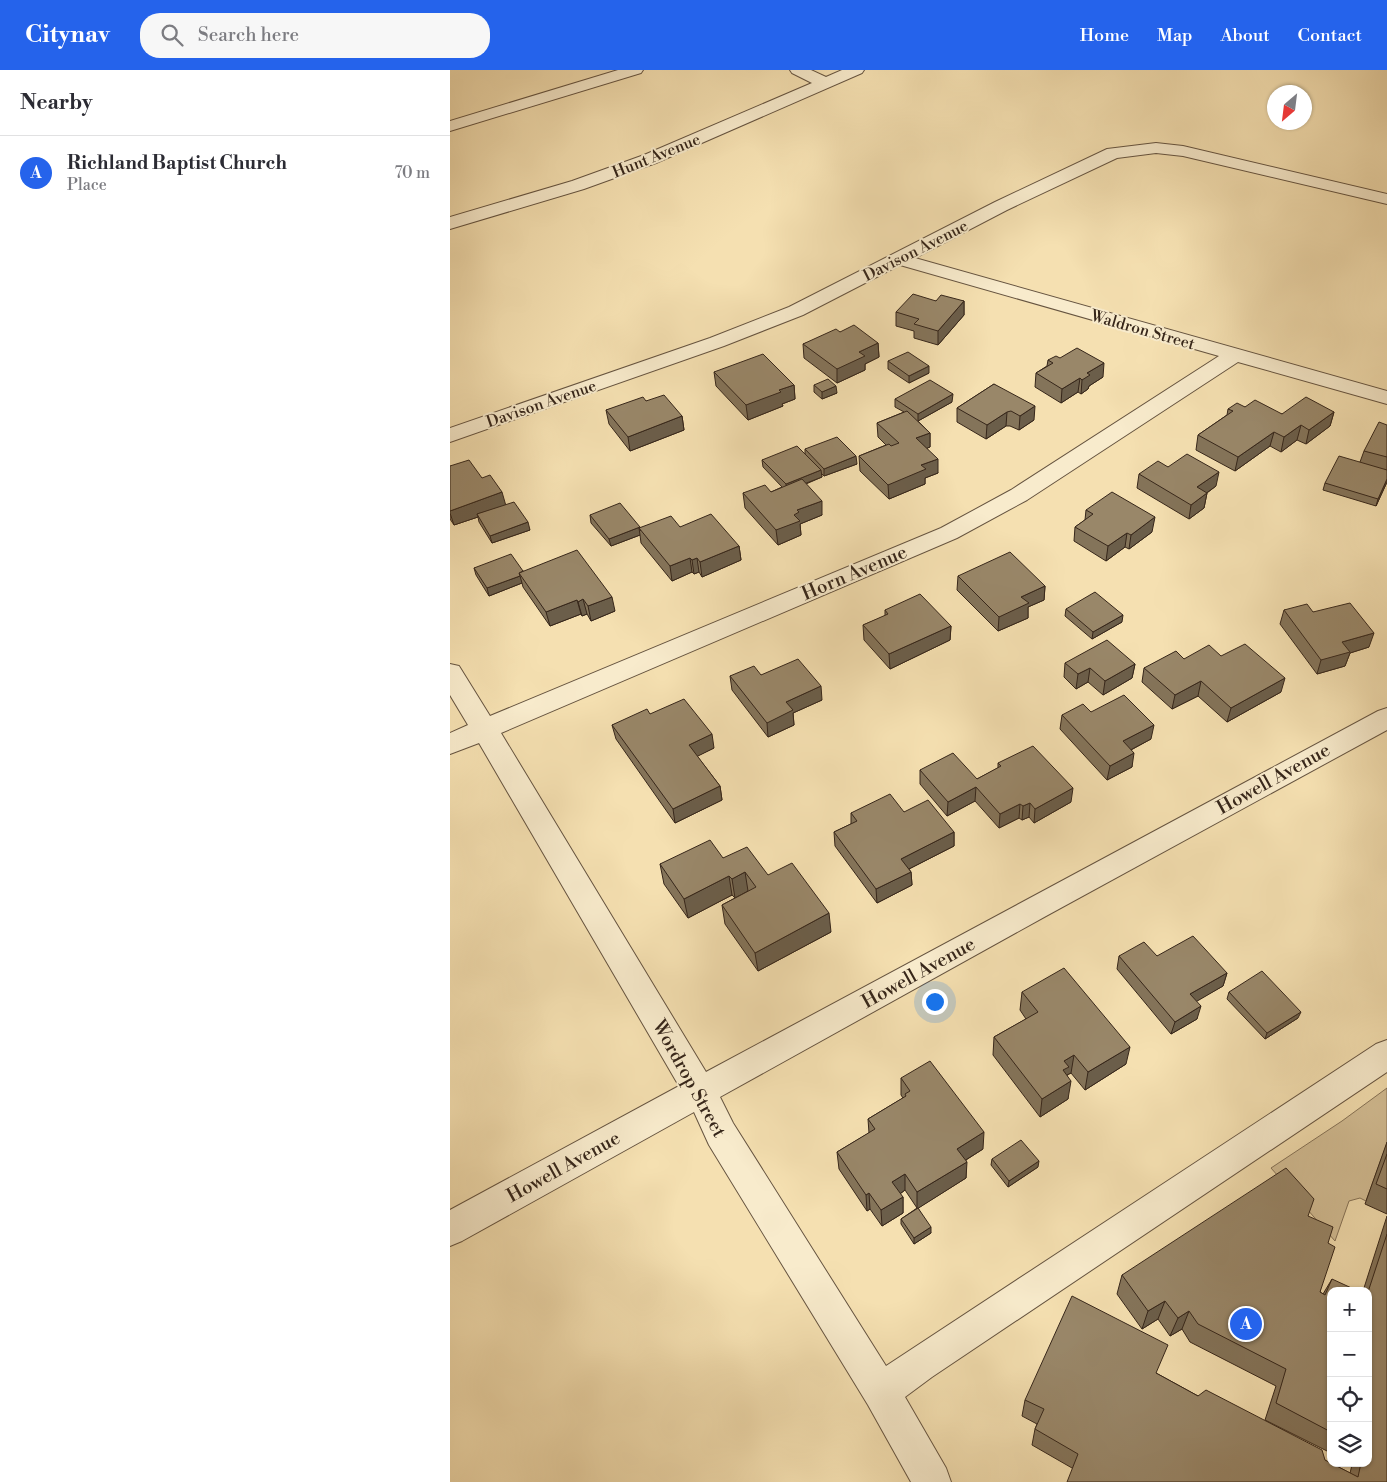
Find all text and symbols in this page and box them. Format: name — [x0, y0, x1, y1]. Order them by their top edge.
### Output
search box — [140, 13, 490, 58]
text: Citynav — [25, 20, 110, 50]
icon: search — [158, 21, 186, 49]
text: Search here — [198, 23, 299, 47]
text: Home — [1080, 24, 1129, 47]
text: Map — [1157, 24, 1193, 47]
text: About — [1221, 24, 1270, 47]
text: Contact — [1298, 24, 1362, 47]
north arrow — [1267, 85, 1312, 130]
text: Nearby — [20, 90, 93, 116]
street label: Hunt Avenue — [609, 129, 703, 183]
text: Richland Baptist Church — [67, 151, 287, 175]
text: A — [30, 163, 42, 183]
text: 70 m — [394, 163, 430, 183]
text: Place — [67, 175, 107, 195]
street label: Davison Avenue — [860, 216, 971, 286]
street label: Waldron Street — [1087, 305, 1197, 354]
street label: Davison Avenue — [484, 376, 599, 432]
street label: Horn Avenue — [798, 540, 911, 606]
street label: Howell Avenue — [1213, 738, 1334, 820]
street label: Howell Avenue — [858, 932, 979, 1014]
your location — [922, 989, 948, 1015]
street label: Wordrop Street — [646, 1015, 731, 1142]
street label: Howell Avenue — [503, 1126, 624, 1208]
map controls — [1327, 1287, 1372, 1467]
button: + — [1327, 1287, 1372, 1332]
pin: A — [1230, 1305, 1262, 1343]
button: − — [1327, 1332, 1372, 1377]
button: locate — [1327, 1377, 1372, 1422]
button: layers — [1327, 1422, 1372, 1467]

